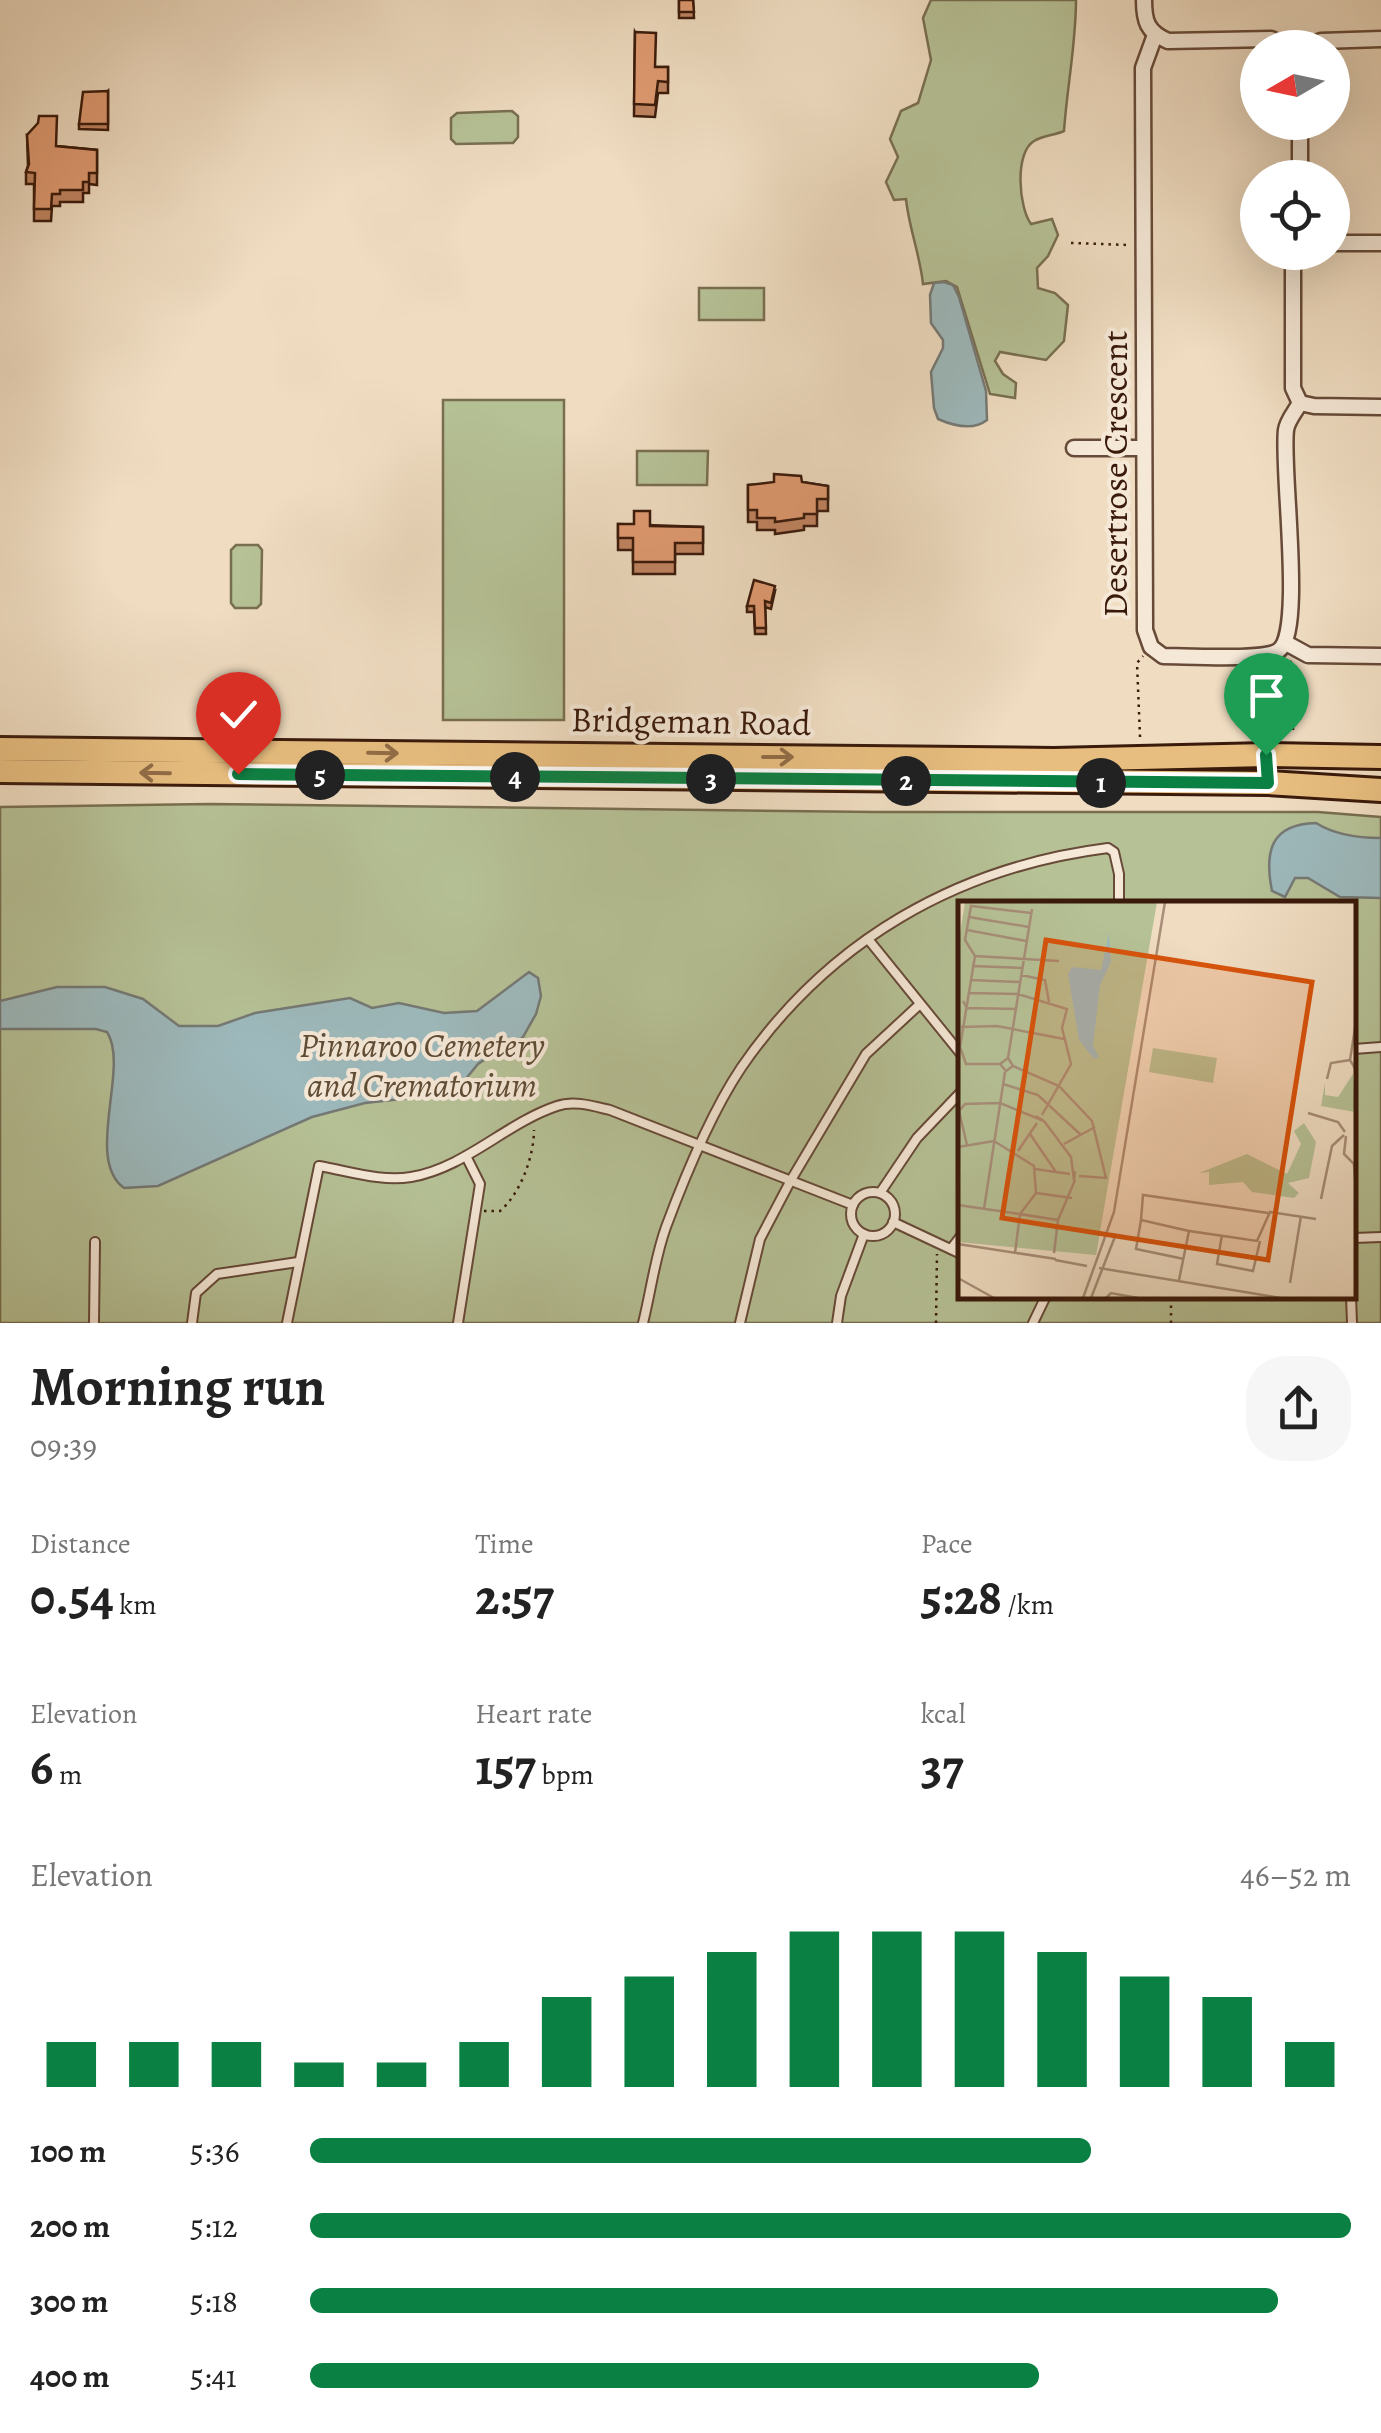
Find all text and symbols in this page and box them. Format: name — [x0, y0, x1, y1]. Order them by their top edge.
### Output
north arrow — [1240, 30, 1350, 140]
map controls — [1240, 30, 1350, 270]
button: locate — [1240, 160, 1350, 270]
street label: Desertrose Crescent — [1091, 331, 1139, 617]
pin — [1224, 653, 1309, 756]
icon: arrive — [1239, 668, 1294, 723]
pin — [196, 672, 281, 775]
icon: check — [211, 687, 266, 742]
street label: Bridgeman Road — [570, 695, 812, 747]
one-way arrow — [366, 744, 399, 762]
one-way arrow — [762, 748, 794, 766]
pin: 5 — [295, 750, 345, 800]
pin: 4 — [490, 752, 540, 802]
pin: 3 — [686, 754, 736, 804]
text: 5 — [314, 756, 326, 794]
pin: 2 — [881, 756, 931, 806]
text: 4 — [508, 758, 522, 796]
pin: 1 — [1076, 758, 1126, 808]
text: 3 — [705, 760, 717, 798]
text: 2 — [899, 762, 913, 800]
one-way arrow — [140, 764, 172, 783]
text: 1 — [1096, 764, 1106, 802]
inset map — [958, 901, 1356, 1298]
park label: Pinnaroo Cemetery and Crematorium — [299, 1021, 545, 1109]
text: Morning run — [30, 1349, 325, 1424]
button: share — [1246, 1356, 1351, 1461]
text: 09:39 — [30, 1424, 97, 1468]
text: Distance — [30, 1525, 130, 1563]
text: Time — [475, 1525, 534, 1563]
text: Pace — [921, 1525, 973, 1563]
text: 0.54 — [30, 1563, 114, 1631]
text: 2:57 — [475, 1563, 554, 1631]
text: 5:28 — [921, 1563, 1002, 1631]
text: km — [114, 1586, 157, 1624]
text: /km — [1002, 1586, 1054, 1624]
text: Elevation — [30, 1695, 137, 1733]
text: Heart rate — [475, 1695, 592, 1733]
text: kcal — [921, 1695, 966, 1733]
text: 6 — [30, 1733, 53, 1801]
text: 157 — [475, 1733, 536, 1801]
text: 37 — [921, 1733, 964, 1801]
text: m — [53, 1756, 82, 1794]
text: bpm — [536, 1756, 594, 1794]
text: Elevation — [30, 1853, 153, 1897]
text: 46–52 m — [1240, 1853, 1351, 1897]
text: 100 m — [30, 2129, 106, 2173]
text: 5:36 — [190, 2129, 239, 2173]
text: 200 m — [30, 2204, 110, 2248]
text: 5:12 — [190, 2204, 238, 2248]
text: 300 m — [30, 2279, 108, 2323]
text: 5:18 — [190, 2279, 238, 2323]
text: 400 m — [30, 2354, 110, 2398]
text: 5:41 — [190, 2354, 237, 2398]

